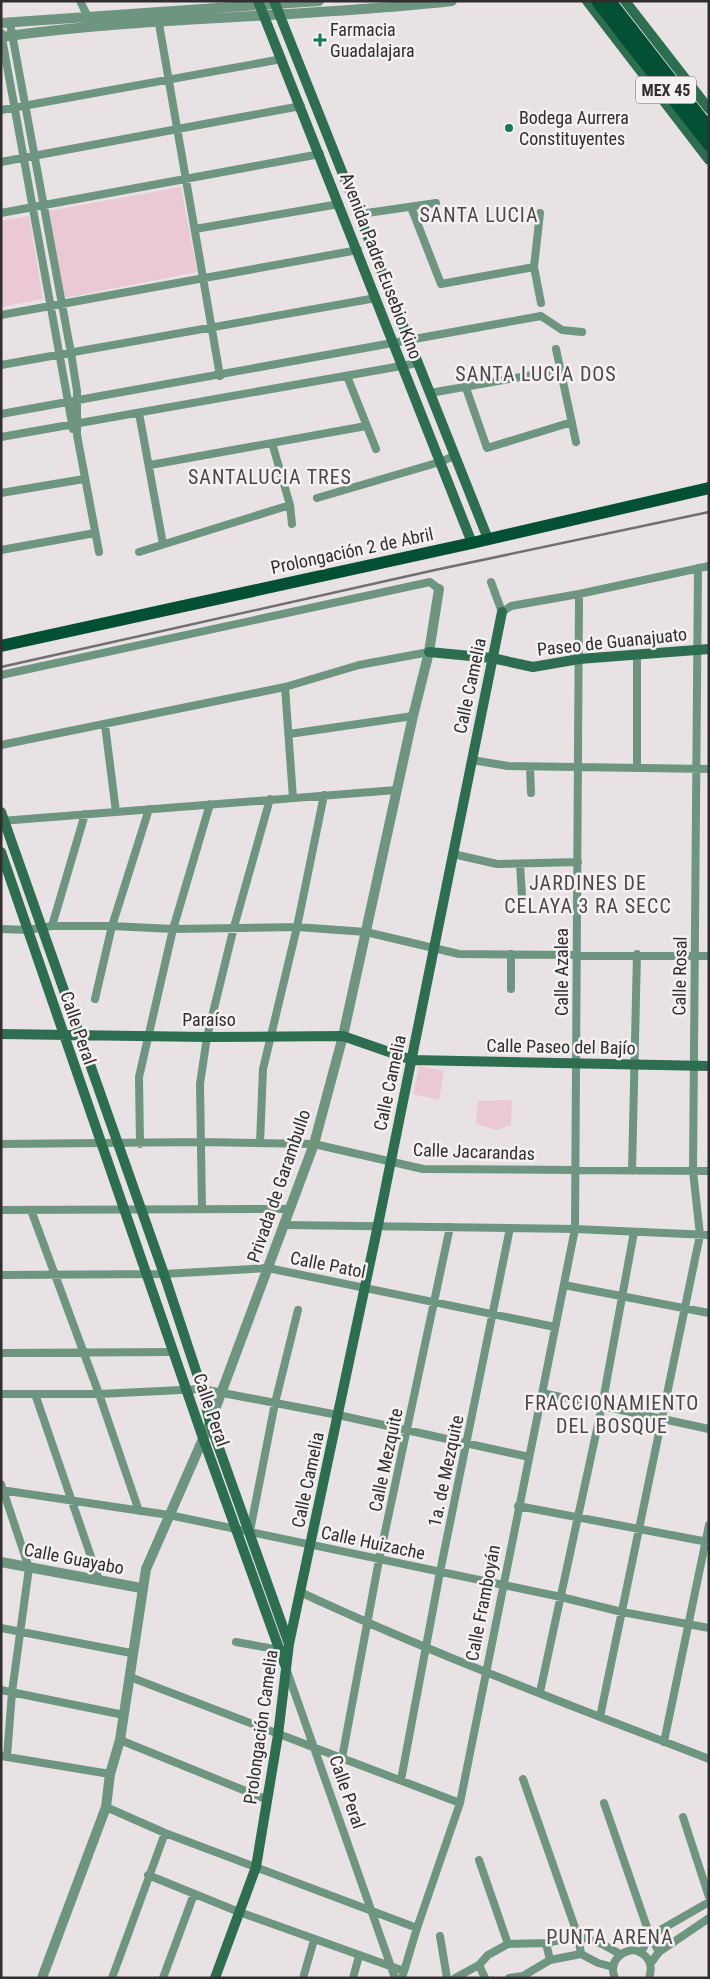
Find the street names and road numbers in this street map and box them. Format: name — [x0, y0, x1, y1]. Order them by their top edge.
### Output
road number: MEX 45 — [636, 76, 696, 104]
street label: Avenida Padre Eusebio Kino — [336, 170, 427, 362]
street label: Prolongación 2 de Abril — [269, 523, 435, 578]
street label: Paseo de Guanajuato — [536, 623, 688, 660]
street label: Calle Camelia — [449, 636, 490, 736]
street label: Calle Azalea — [551, 928, 572, 1016]
street label: Calle Rosal — [668, 936, 691, 1016]
street label: Calle Peral — [56, 989, 101, 1067]
street label: Paraíso — [182, 1009, 236, 1030]
street label: Calle Camelia — [369, 1033, 410, 1133]
street label: Calle Paseo del Bajío — [486, 1035, 636, 1058]
street label: Privada de Garambullo — [242, 1107, 315, 1265]
street label: Calle Jacarandas — [413, 1139, 535, 1164]
street label: Calle Patol — [289, 1247, 368, 1282]
street label: Calle Peral — [189, 1371, 234, 1449]
street label: Calle Mezquite — [364, 1406, 407, 1513]
street label: 1a. de Mezquite — [423, 1413, 468, 1528]
street label: Calle Camelia — [287, 1430, 328, 1530]
street label: Calle Huizache — [319, 1521, 427, 1564]
street label: Calle Guayabo — [22, 1539, 126, 1578]
street label: Calle Framboyán — [461, 1543, 504, 1663]
street label: Prolongación Camelia — [239, 1648, 282, 1806]
street label: Calle Peral — [325, 1753, 370, 1831]

